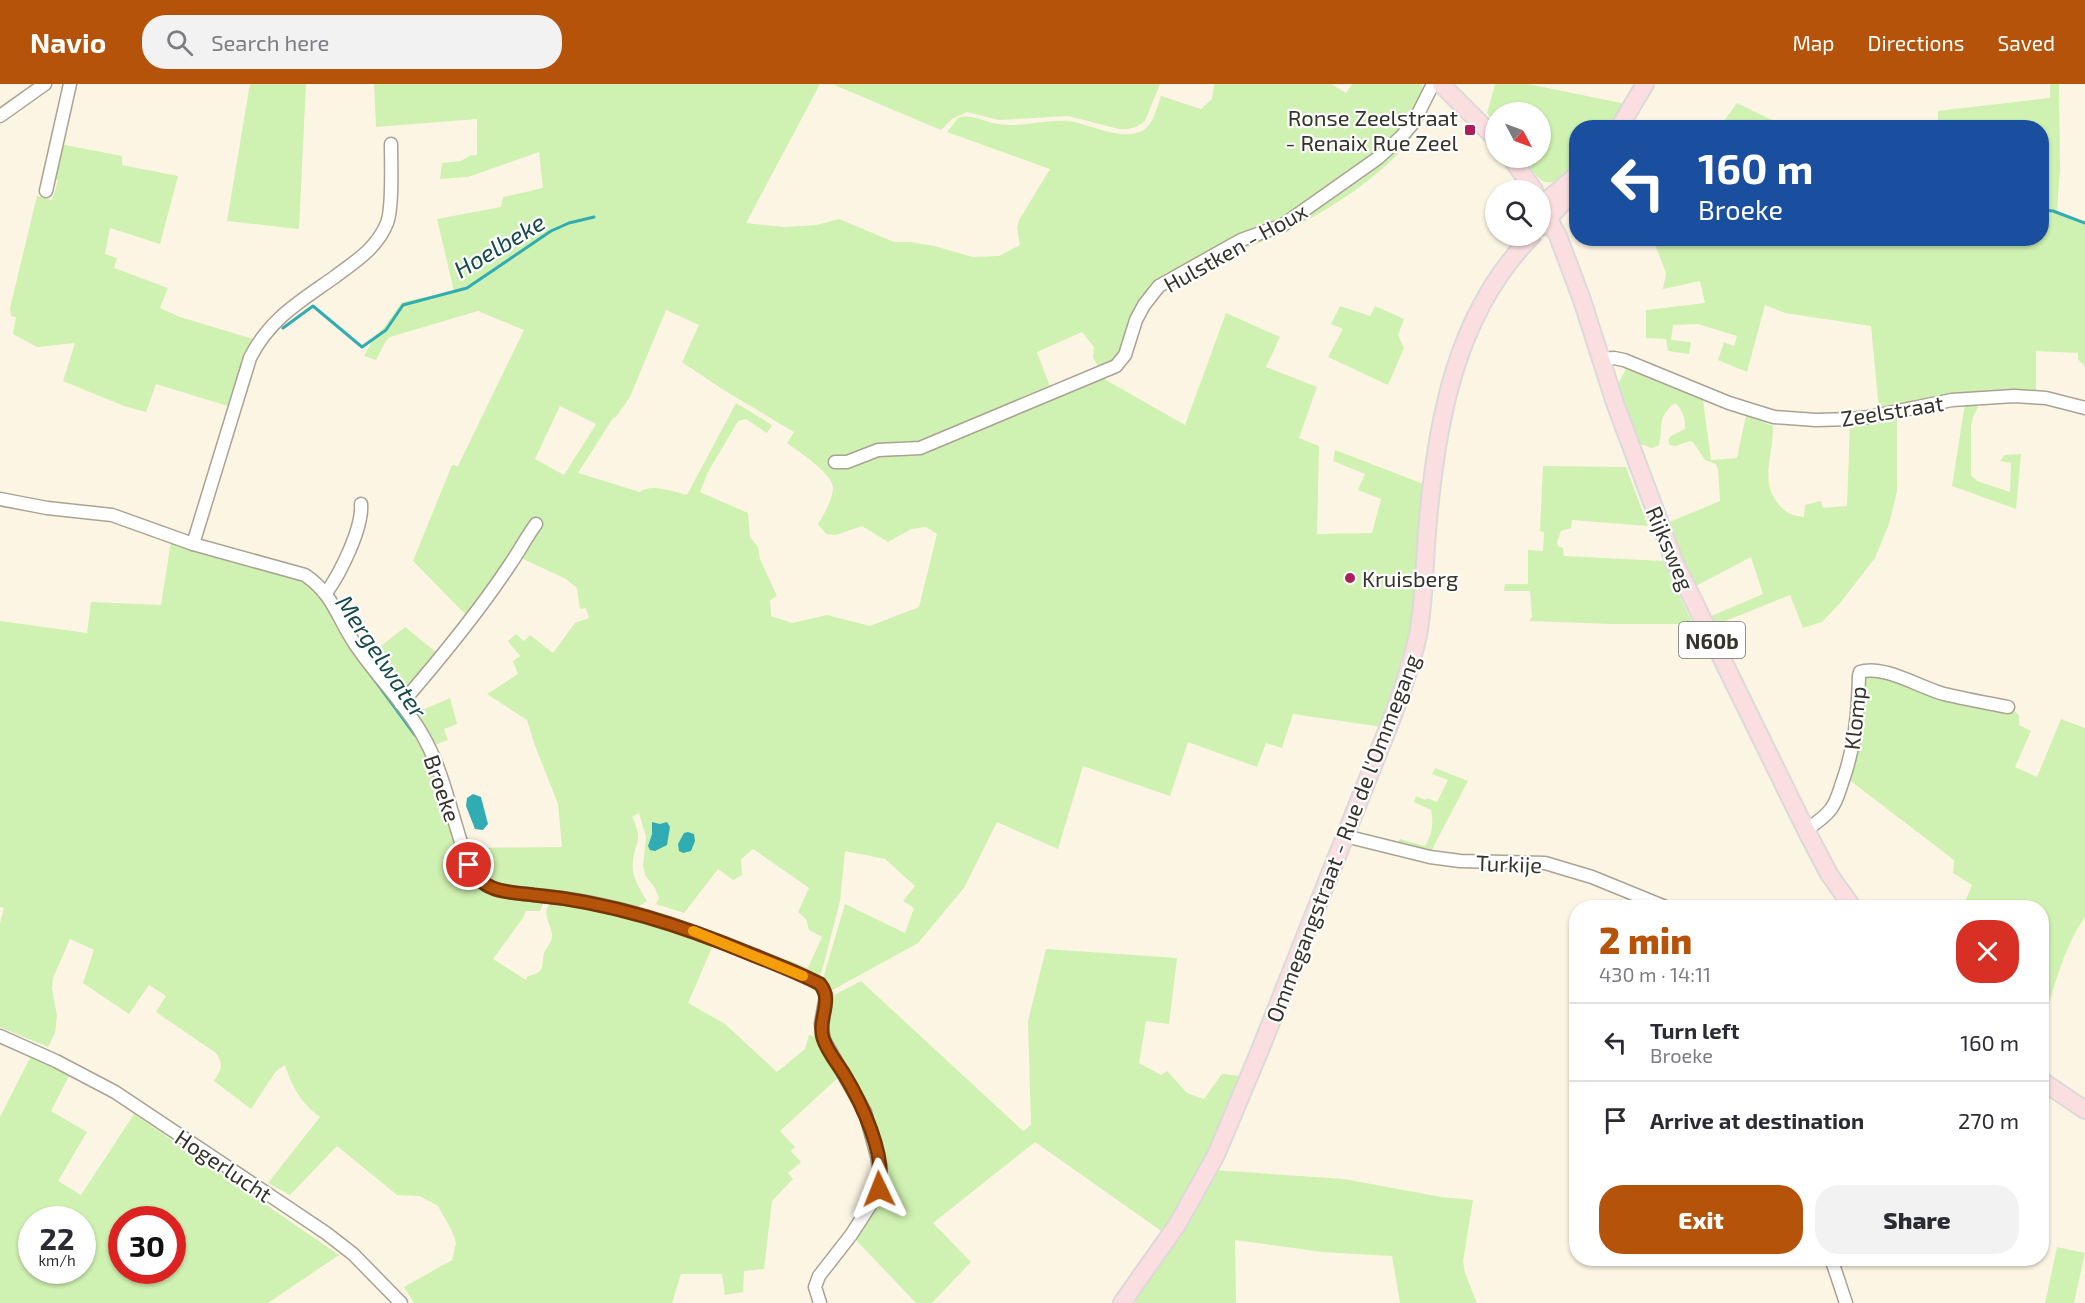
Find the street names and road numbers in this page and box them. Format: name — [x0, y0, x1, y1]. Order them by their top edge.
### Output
street label: Hulstken - Houx — [1159, 197, 1312, 297]
street label: Zeelstraat — [1839, 389, 1945, 431]
street label: Rijksweg — [1641, 502, 1700, 594]
road number: N60b — [1679, 622, 1745, 658]
street label: Ommegangstraat - Rue de l'Ommegang — [1260, 650, 1424, 1026]
street label: Klomp — [1838, 685, 1870, 751]
street label: Broeke — [419, 751, 467, 825]
street label: Turkije — [1475, 849, 1543, 878]
street label: Hogerlucht — [171, 1123, 277, 1207]

